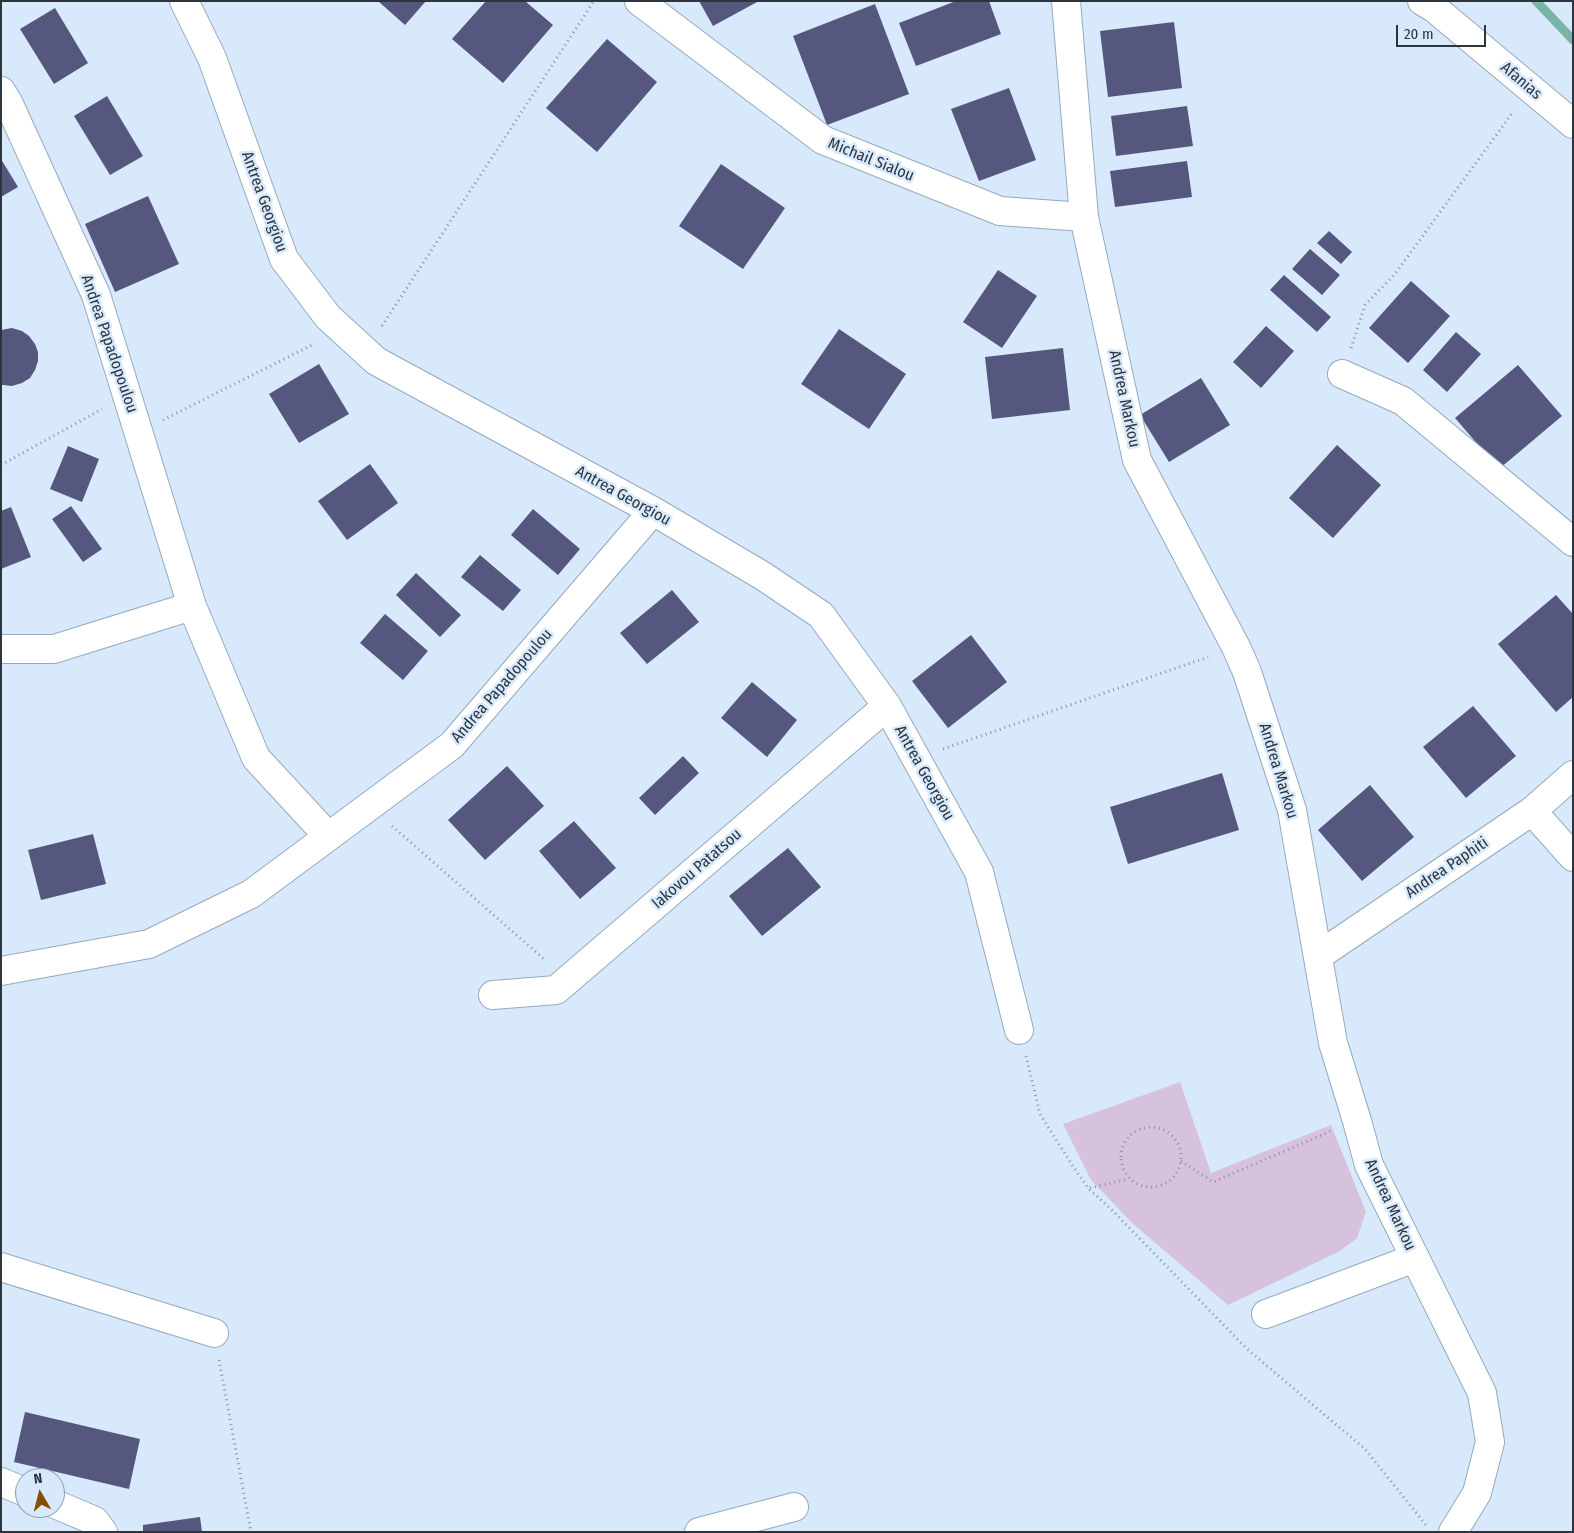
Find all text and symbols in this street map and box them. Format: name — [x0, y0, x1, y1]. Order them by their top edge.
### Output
scale bar — [1399, 15, 1489, 47]
text: 20 m — [1404, 25, 1434, 43]
street label: Afanias — [1497, 58, 1545, 104]
street label: Michail Sialou — [825, 134, 917, 186]
street label: Antrea Georgiou — [237, 149, 291, 255]
street label: Andrea Papadopoulou — [76, 272, 142, 416]
street label: Andrea Markou — [1104, 349, 1144, 449]
street label: Antrea Georgiou — [572, 462, 674, 530]
street label: Andrea Papadopoulou — [447, 625, 557, 747]
street label: Andrea Markou — [1254, 721, 1302, 821]
street label: Antrea Georgiou — [890, 722, 958, 824]
street label: Iakovou Patatsou — [648, 825, 746, 913]
street label: Andrea Paphiti — [1402, 833, 1492, 903]
street label: Andrea Markou — [1360, 1156, 1420, 1254]
north arrow — [15, 1468, 65, 1518]
text: N — [33, 1470, 43, 1488]

